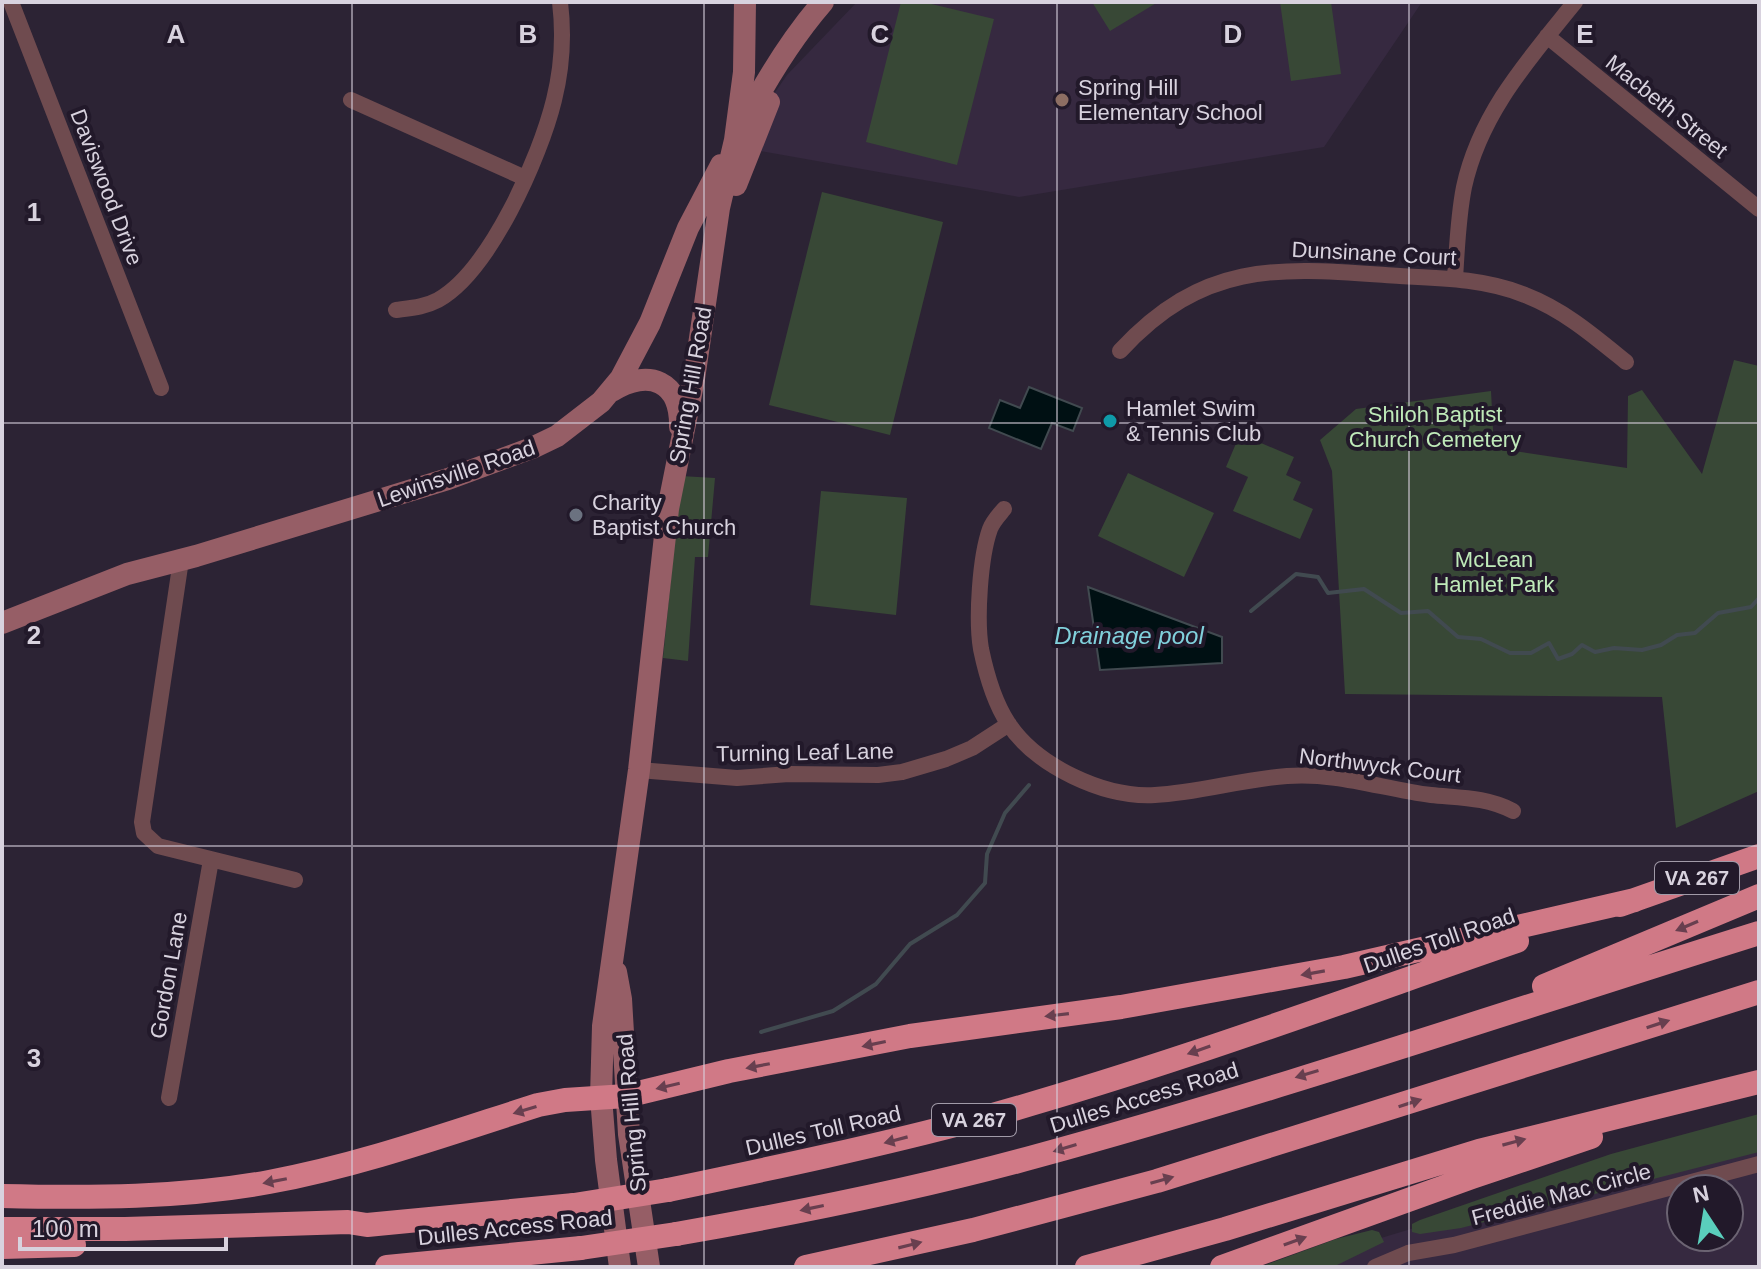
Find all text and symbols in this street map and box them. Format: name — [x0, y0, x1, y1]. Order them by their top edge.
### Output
text: A — [167, 19, 186, 49]
text: B — [519, 19, 537, 49]
text: C — [871, 19, 890, 49]
text: D — [1224, 19, 1242, 49]
text: E — [1576, 19, 1594, 49]
street label: Macbeth Street — [1601, 50, 1733, 163]
place label: Spring Hill Elementary School — [1078, 75, 1263, 125]
marker: Spring Hill Elementary School — [1053, 91, 1071, 109]
street label: Daviswood Drive — [65, 106, 148, 269]
text: 1 — [27, 197, 41, 227]
street label: Dunsinane Court — [1291, 237, 1457, 270]
street label: Spring Hill Road — [664, 305, 717, 466]
place label: Hamlet Swim & Tennis Club — [1126, 396, 1261, 446]
park label: Shiloh Baptist Church Cemetery — [1349, 402, 1521, 452]
marker: Hamlet Swim & Tennis Club — [1101, 412, 1119, 430]
street label: Lewinsville Road — [374, 435, 538, 512]
place label: Charity Baptist Church — [592, 490, 736, 540]
marker: Charity Baptist Church — [567, 506, 585, 524]
park label: McLean Hamlet Park — [1433, 547, 1556, 597]
text: 2 — [27, 620, 41, 650]
water label: Drainage pool — [1054, 622, 1204, 649]
street label: Turning Leaf Lane — [716, 738, 894, 767]
street label: Northwyck Court — [1298, 743, 1462, 788]
road number: VA 267 — [1655, 862, 1739, 894]
street label: Dulles Toll Road — [1360, 903, 1518, 978]
street label: Gordon Lane — [145, 910, 192, 1041]
one-way arrow — [1675, 919, 1699, 932]
one-way arrow — [1300, 967, 1325, 979]
one-way arrow — [1044, 1009, 1069, 1022]
one-way arrow — [1646, 1018, 1670, 1030]
street label: Spring Hill Road — [612, 1033, 651, 1193]
one-way arrow — [861, 1038, 886, 1051]
text: 3 — [27, 1043, 41, 1073]
one-way arrow — [1186, 1045, 1210, 1057]
street label: Dulles Access Road — [1047, 1057, 1241, 1138]
one-way arrow — [745, 1060, 770, 1073]
one-way arrow — [1295, 1069, 1319, 1081]
one-way arrow — [655, 1080, 680, 1093]
one-way arrow — [1398, 1096, 1422, 1108]
street label: Dulles Toll Road — [743, 1100, 903, 1161]
one-way arrow — [512, 1104, 536, 1116]
road number: VA 267 — [932, 1104, 1016, 1136]
one-way arrow — [883, 1135, 908, 1147]
one-way arrow — [1502, 1136, 1527, 1148]
one-way arrow — [1052, 1142, 1076, 1155]
street label: Freddie Mac Circle — [1469, 1159, 1654, 1230]
one-way arrow — [1150, 1173, 1174, 1186]
north arrow — [1665, 1173, 1745, 1253]
one-way arrow — [262, 1175, 287, 1187]
text: N — [1691, 1180, 1711, 1208]
scale bar — [20, 1201, 226, 1251]
one-way arrow — [799, 1203, 824, 1215]
street label: Dulles Access Road — [416, 1205, 614, 1250]
text: 100 m — [32, 1215, 99, 1242]
one-way arrow — [1283, 1234, 1307, 1247]
one-way arrow — [897, 1238, 922, 1251]

